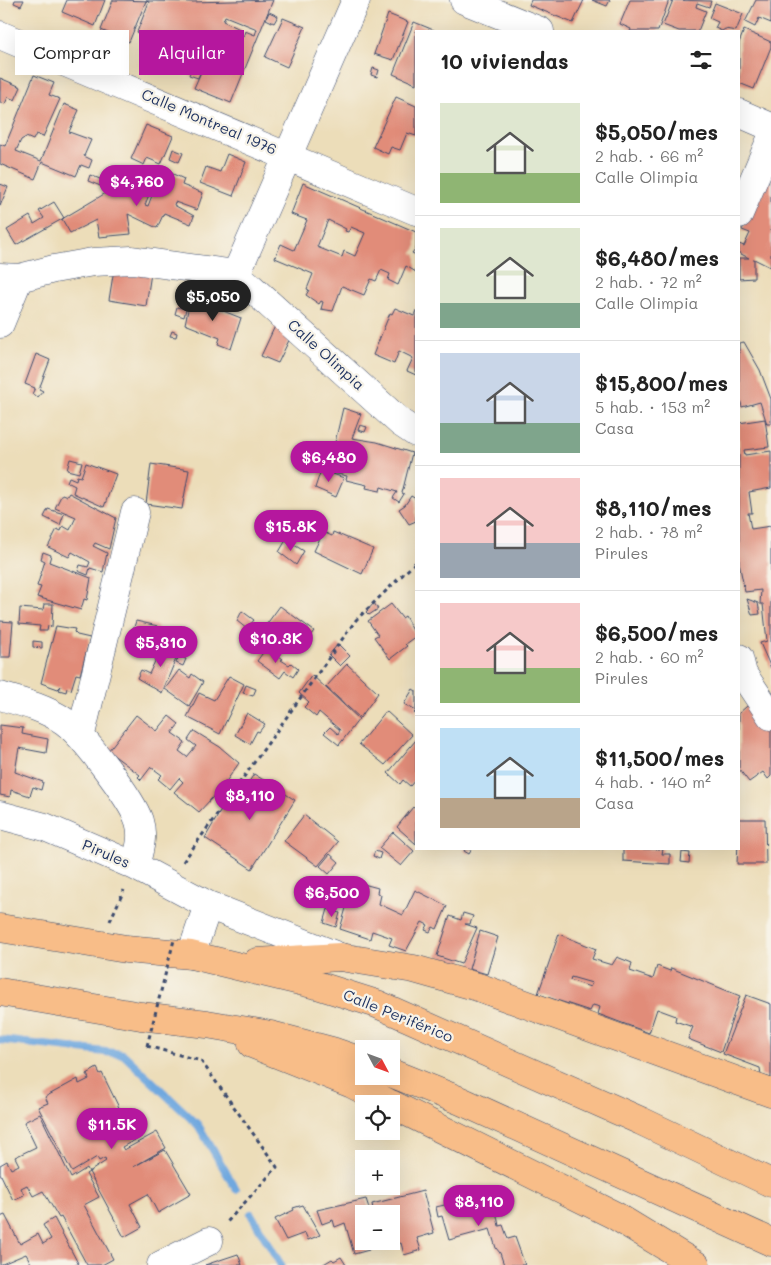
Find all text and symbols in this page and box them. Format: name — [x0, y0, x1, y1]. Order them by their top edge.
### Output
chip: Comprar — [15, 30, 129, 75]
chip: Alquilar — [139, 30, 244, 75]
icon: filters — [687, 46, 715, 74]
text: 10 viviendas — [440, 47, 569, 74]
street label: Calle Montreal 1976 — [139, 84, 280, 159]
text: $5,050/mes — [595, 118, 718, 145]
icon: home — [480, 123, 540, 183]
text: 2 hab. · 66 m² — [595, 145, 703, 166]
pin: $4,760 — [96, 164, 178, 207]
text: Calle Olimpia — [595, 166, 699, 187]
text: $4,760 — [110, 170, 164, 191]
text: $6,480/mes — [595, 244, 719, 271]
icon: home — [480, 248, 540, 308]
text: 2 hab. · 72 m² — [595, 271, 702, 292]
pin: $5,050 — [172, 280, 254, 322]
text: $5,050 — [186, 285, 240, 306]
text: Calle Olimpia — [595, 292, 699, 313]
street label: Calle Olimpia — [284, 314, 369, 394]
text: $15,800/mes — [595, 369, 728, 396]
icon: home — [480, 373, 540, 433]
text: 5 hab. · 153 m² — [595, 396, 710, 417]
text: Casa — [595, 417, 634, 438]
pin: $6,480 — [288, 440, 370, 483]
text: $6,480 — [302, 446, 356, 467]
text: $8,110/mes — [595, 494, 712, 521]
icon: home — [480, 498, 540, 558]
pin: $15.8K — [250, 510, 332, 552]
text: $15.8K — [265, 515, 317, 536]
text: 2 hab. · 78 m² — [595, 521, 703, 542]
text: Pirules — [595, 542, 648, 563]
text: $6,500/mes — [595, 619, 718, 646]
pin: $10.3K — [235, 622, 317, 664]
icon: home — [480, 623, 540, 683]
pin: $5,310 — [120, 626, 202, 668]
text: $10.3K — [250, 627, 302, 648]
text: $5,310 — [135, 631, 187, 652]
text: 2 hab. · 60 m² — [595, 646, 704, 667]
text: Pirules — [595, 667, 648, 688]
text: $11,500/mes — [595, 744, 724, 771]
icon: home — [480, 748, 540, 808]
text: 4 hab. · 140 m² — [595, 771, 711, 792]
pin: $8,110 — [209, 778, 291, 821]
text: $8,110 — [225, 784, 275, 805]
text: Casa — [595, 792, 634, 813]
street label: Pirules — [80, 834, 133, 872]
pin: $6,500 — [291, 876, 373, 918]
text: $6,500 — [305, 881, 359, 902]
street label: Calle Periférico — [341, 984, 456, 1046]
north arrow — [355, 1040, 400, 1085]
map controls — [355, 1040, 400, 1250]
button: locate — [355, 1095, 400, 1140]
pin: $11.5K — [71, 1108, 153, 1150]
text: $11.5K — [88, 1113, 136, 1134]
button: + — [355, 1150, 400, 1195]
pin: $8,110 — [438, 1184, 520, 1227]
text: $8,110 — [454, 1190, 504, 1211]
button: − — [355, 1205, 400, 1250]

